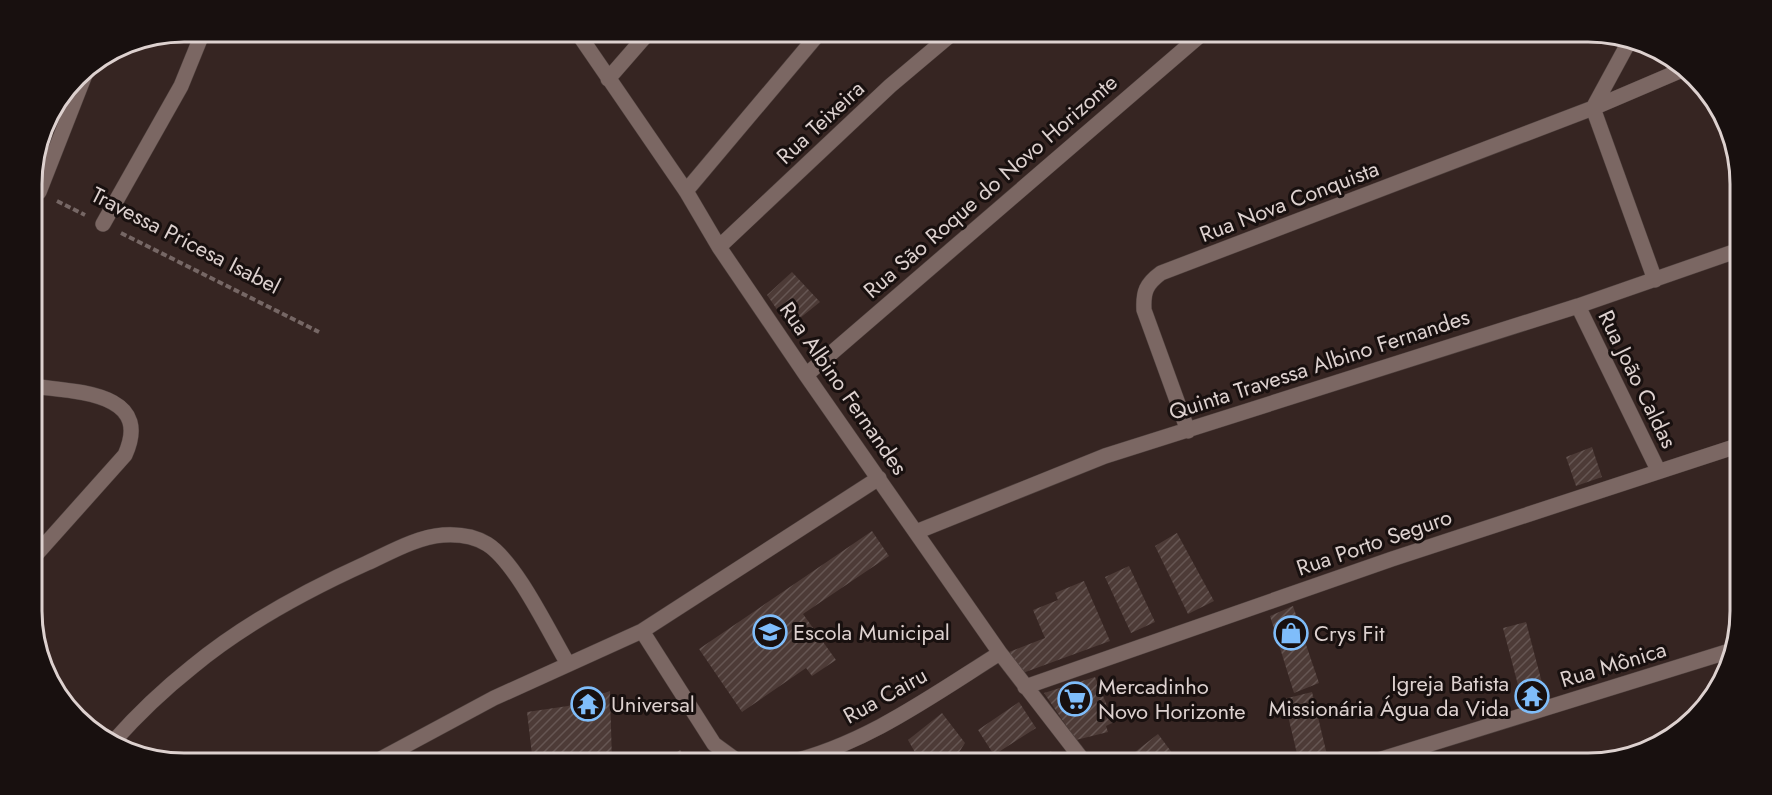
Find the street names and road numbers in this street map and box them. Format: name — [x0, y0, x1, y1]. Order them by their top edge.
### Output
street label: Rua São Roque do Novo Horizonte — [856, 66, 1124, 306]
street label: Rua Teixeira — [769, 73, 871, 171]
street label: Rua Nova Conquista — [1195, 152, 1383, 250]
street label: Travessa Pricesa Isabel — [86, 178, 286, 302]
street label: Rua Albino Fernandes — [772, 295, 916, 481]
street label: Quinta Travessa Albino Fernandes — [1165, 300, 1474, 428]
street label: Rua João Caldas — [1591, 304, 1685, 454]
street label: Rua Porto Seguro — [1292, 500, 1456, 584]
street label: Rua Mônica — [1556, 633, 1670, 695]
street label: Rua Cairu — [837, 659, 933, 731]

